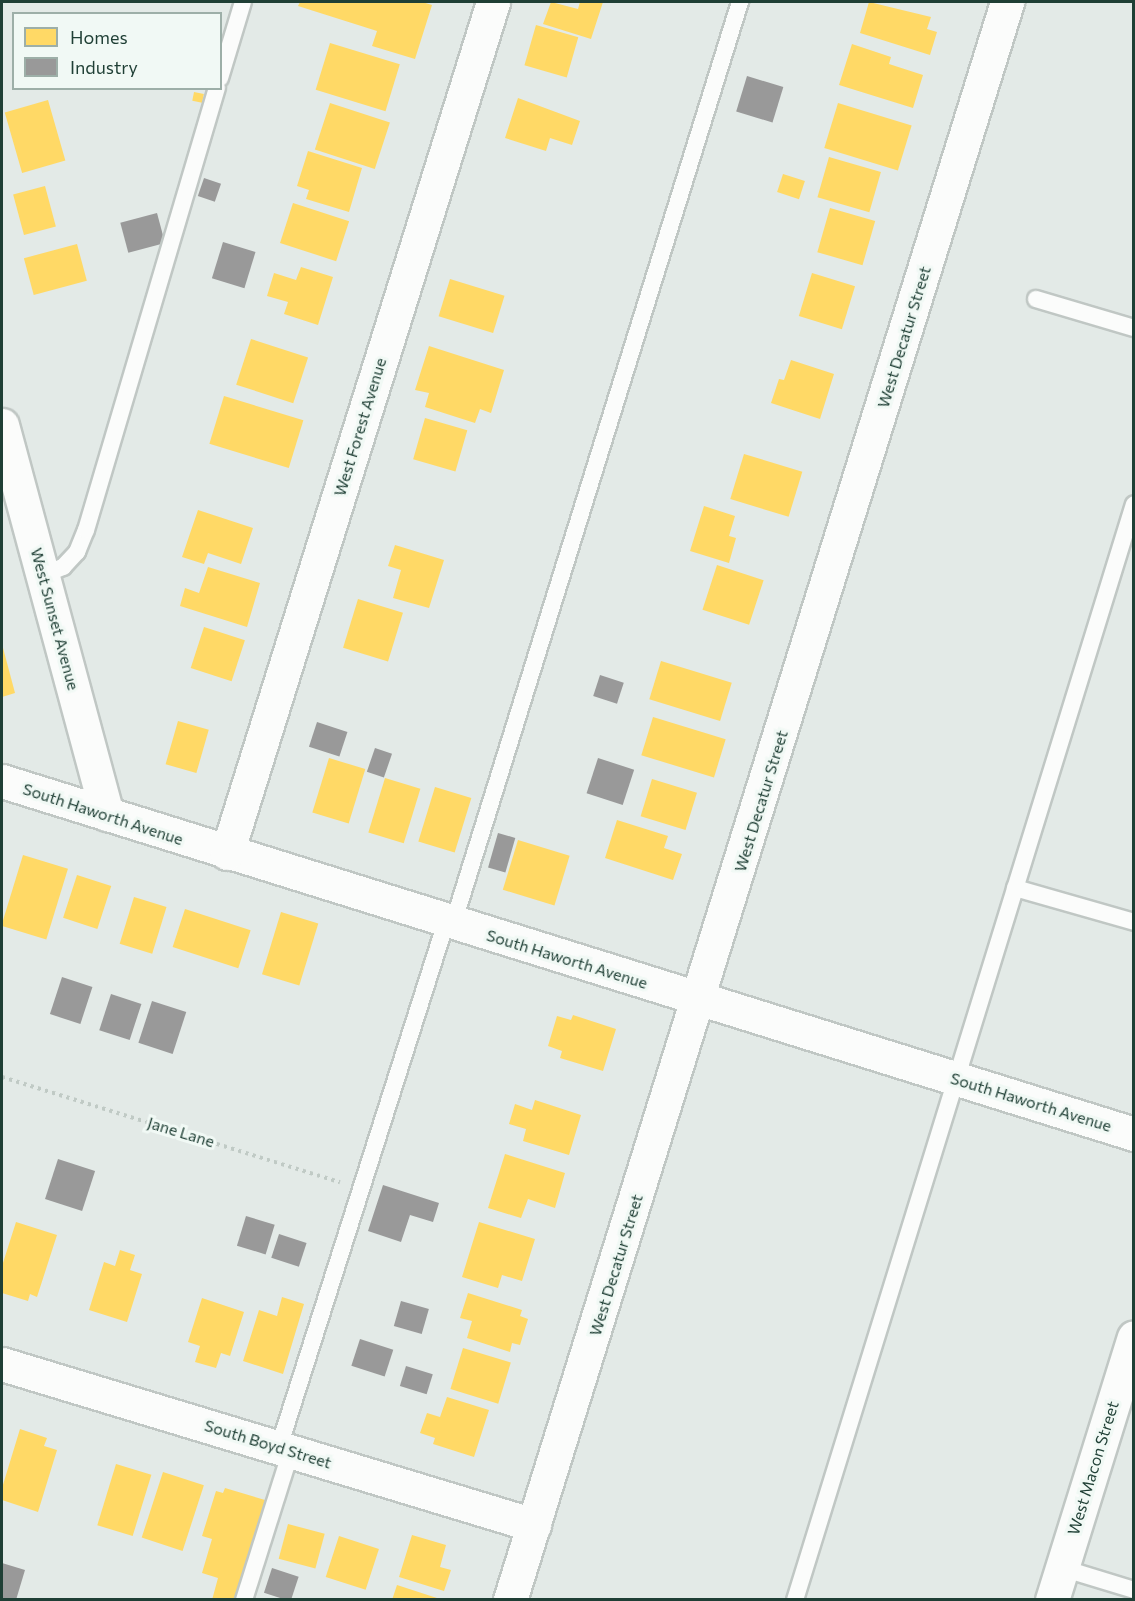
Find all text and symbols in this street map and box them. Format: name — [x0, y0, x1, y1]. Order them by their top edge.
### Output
legend — [12, 12, 222, 90]
text: Homes — [70, 26, 128, 48]
text: Industry — [70, 56, 138, 78]
street label: West Decatur Street — [873, 264, 935, 410]
street label: West Forest Avenue — [330, 356, 390, 498]
street label: West Sunset Avenue — [27, 546, 83, 692]
street label: West Decatur Street — [730, 728, 792, 874]
street label: South Haworth Avenue — [20, 779, 186, 849]
street label: South Haworth Avenue — [484, 925, 650, 993]
street label: South Haworth Avenue — [948, 1068, 1114, 1136]
street label: Jane Lane — [145, 1113, 217, 1151]
street label: West Decatur Street — [585, 1192, 647, 1338]
street label: West Macon Street — [1064, 1399, 1122, 1537]
street label: South Boyd Street — [202, 1416, 334, 1472]

